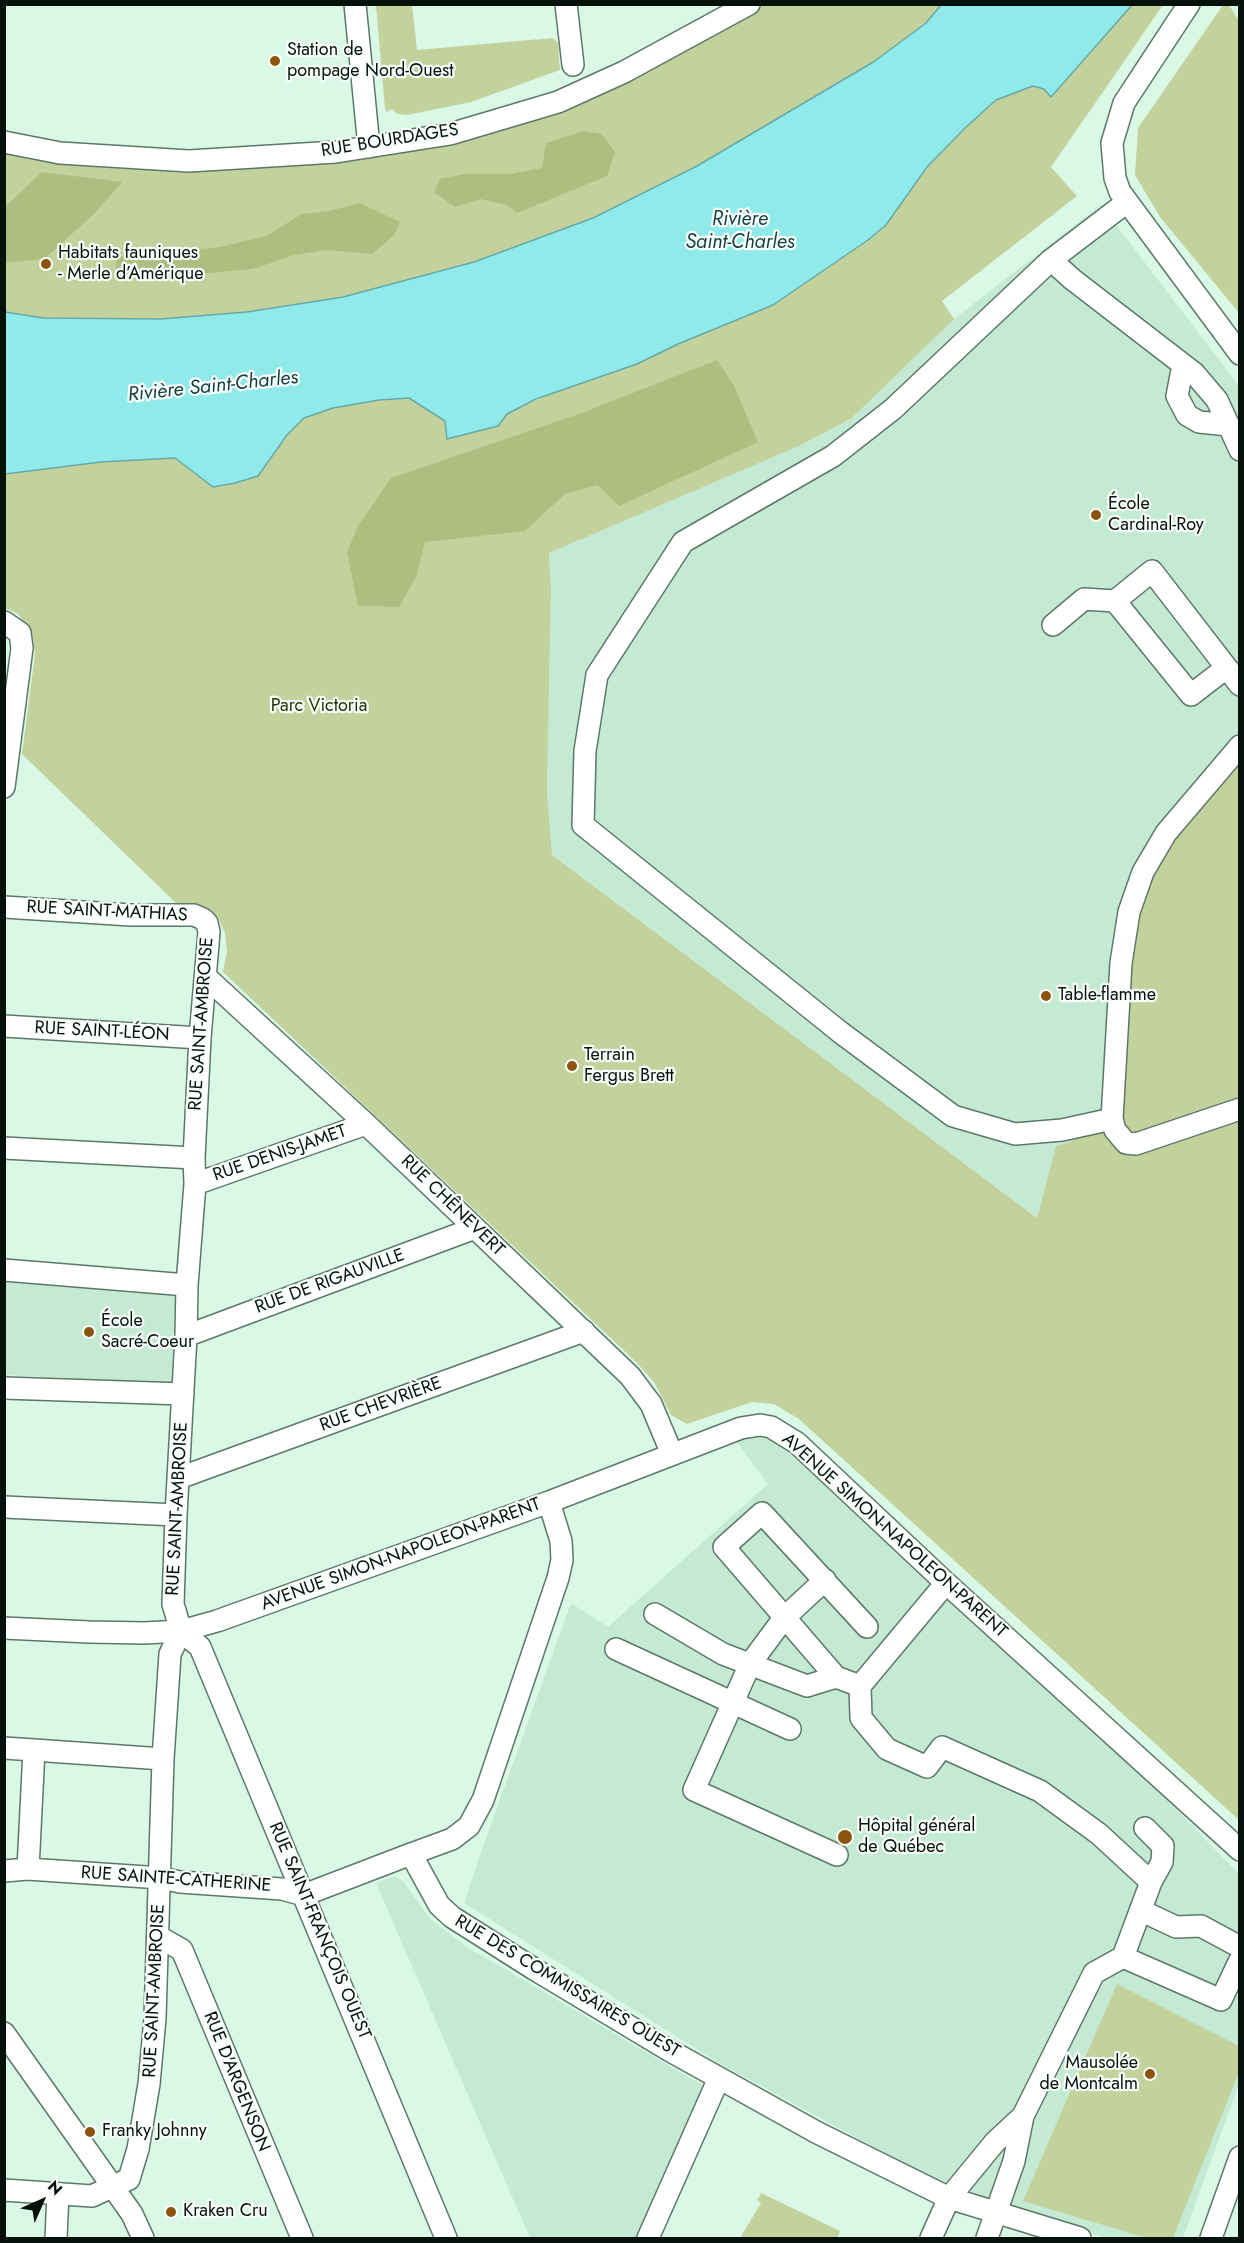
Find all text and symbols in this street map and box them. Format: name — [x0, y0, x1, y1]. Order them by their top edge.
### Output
place label: Station de pompage Nord-Ouest — [287, 40, 453, 82]
marker: Station de pompage Nord-Ouest — [268, 54, 282, 68]
street label: RUE BOURDAGES — [320, 119, 460, 163]
water label: Rivière Saint-Charles — [685, 208, 795, 255]
place label: Habitats fauniques - Merle d’Amérique — [58, 243, 204, 286]
marker: Habitats fauniques - Merle d’Amérique — [39, 257, 53, 271]
water label: Rivière Saint-Charles — [127, 366, 299, 408]
place label: École Cardinal-Roy — [1108, 494, 1204, 536]
marker: École Cardinal-Roy — [1089, 508, 1103, 522]
park label: Parc Victoria — [271, 696, 367, 718]
street label: RUE SAINT-MATHIAS — [26, 897, 188, 927]
street label: RUE SAINT-AMBROISE — [185, 937, 219, 1111]
place label: Table-flamme — [1058, 985, 1156, 1007]
marker: Table-flamme — [1039, 989, 1053, 1003]
street label: RUE SAINT-LÉON — [34, 1018, 170, 1046]
place label: Terrain Fergus Brett — [584, 1045, 674, 1088]
marker: Terrain Fergus Brett — [565, 1059, 579, 1073]
street label: RUE DENIS-JAMET — [210, 1121, 350, 1187]
street label: RUE CHÊNEVERT — [396, 1151, 508, 1261]
street label: RUE DE RIGAUVILLE — [252, 1245, 408, 1319]
place label: École Sacré-Coeur — [101, 1311, 194, 1354]
marker: École Sacré-Coeur — [82, 1325, 96, 1339]
street label: RUE CHEVRIÈRE — [317, 1373, 445, 1437]
street label: RUE SAINT-AMBROISE — [163, 1422, 193, 1596]
street label: AVENUE SIMON-NAPOLEON-PARENT — [777, 1429, 1011, 1643]
street label: AVENUE SIMON-NAPOLEON-PARENT — [258, 1494, 544, 1616]
place label: Hôpital général de Québec — [858, 1816, 975, 1858]
street label: RUE SAINT-FRANÇOIS OUEST — [263, 1819, 375, 2043]
marker: Hôpital général de Québec — [836, 1828, 854, 1846]
street label: RUE SAINTE-CATHERINE — [80, 1863, 272, 1897]
street label: RUE SAINT-AMBROISE — [140, 1904, 170, 2078]
street label: RUE DES COMMISSAIRES OUEST — [450, 1911, 684, 2063]
street label: RUE D'ARGENSON — [198, 2009, 274, 2155]
place label: Mausolée de Montcalm — [1039, 2053, 1138, 2096]
marker: Mausolée de Montcalm — [1143, 2067, 1157, 2081]
place label: Franky Johnny — [102, 2121, 207, 2143]
marker: Franky Johnny — [83, 2125, 97, 2139]
north arrow — [12, 2171, 72, 2231]
text: N — [42, 2175, 68, 2201]
place label: Kraken Cru — [183, 2201, 268, 2223]
marker: Kraken Cru — [164, 2205, 178, 2219]

